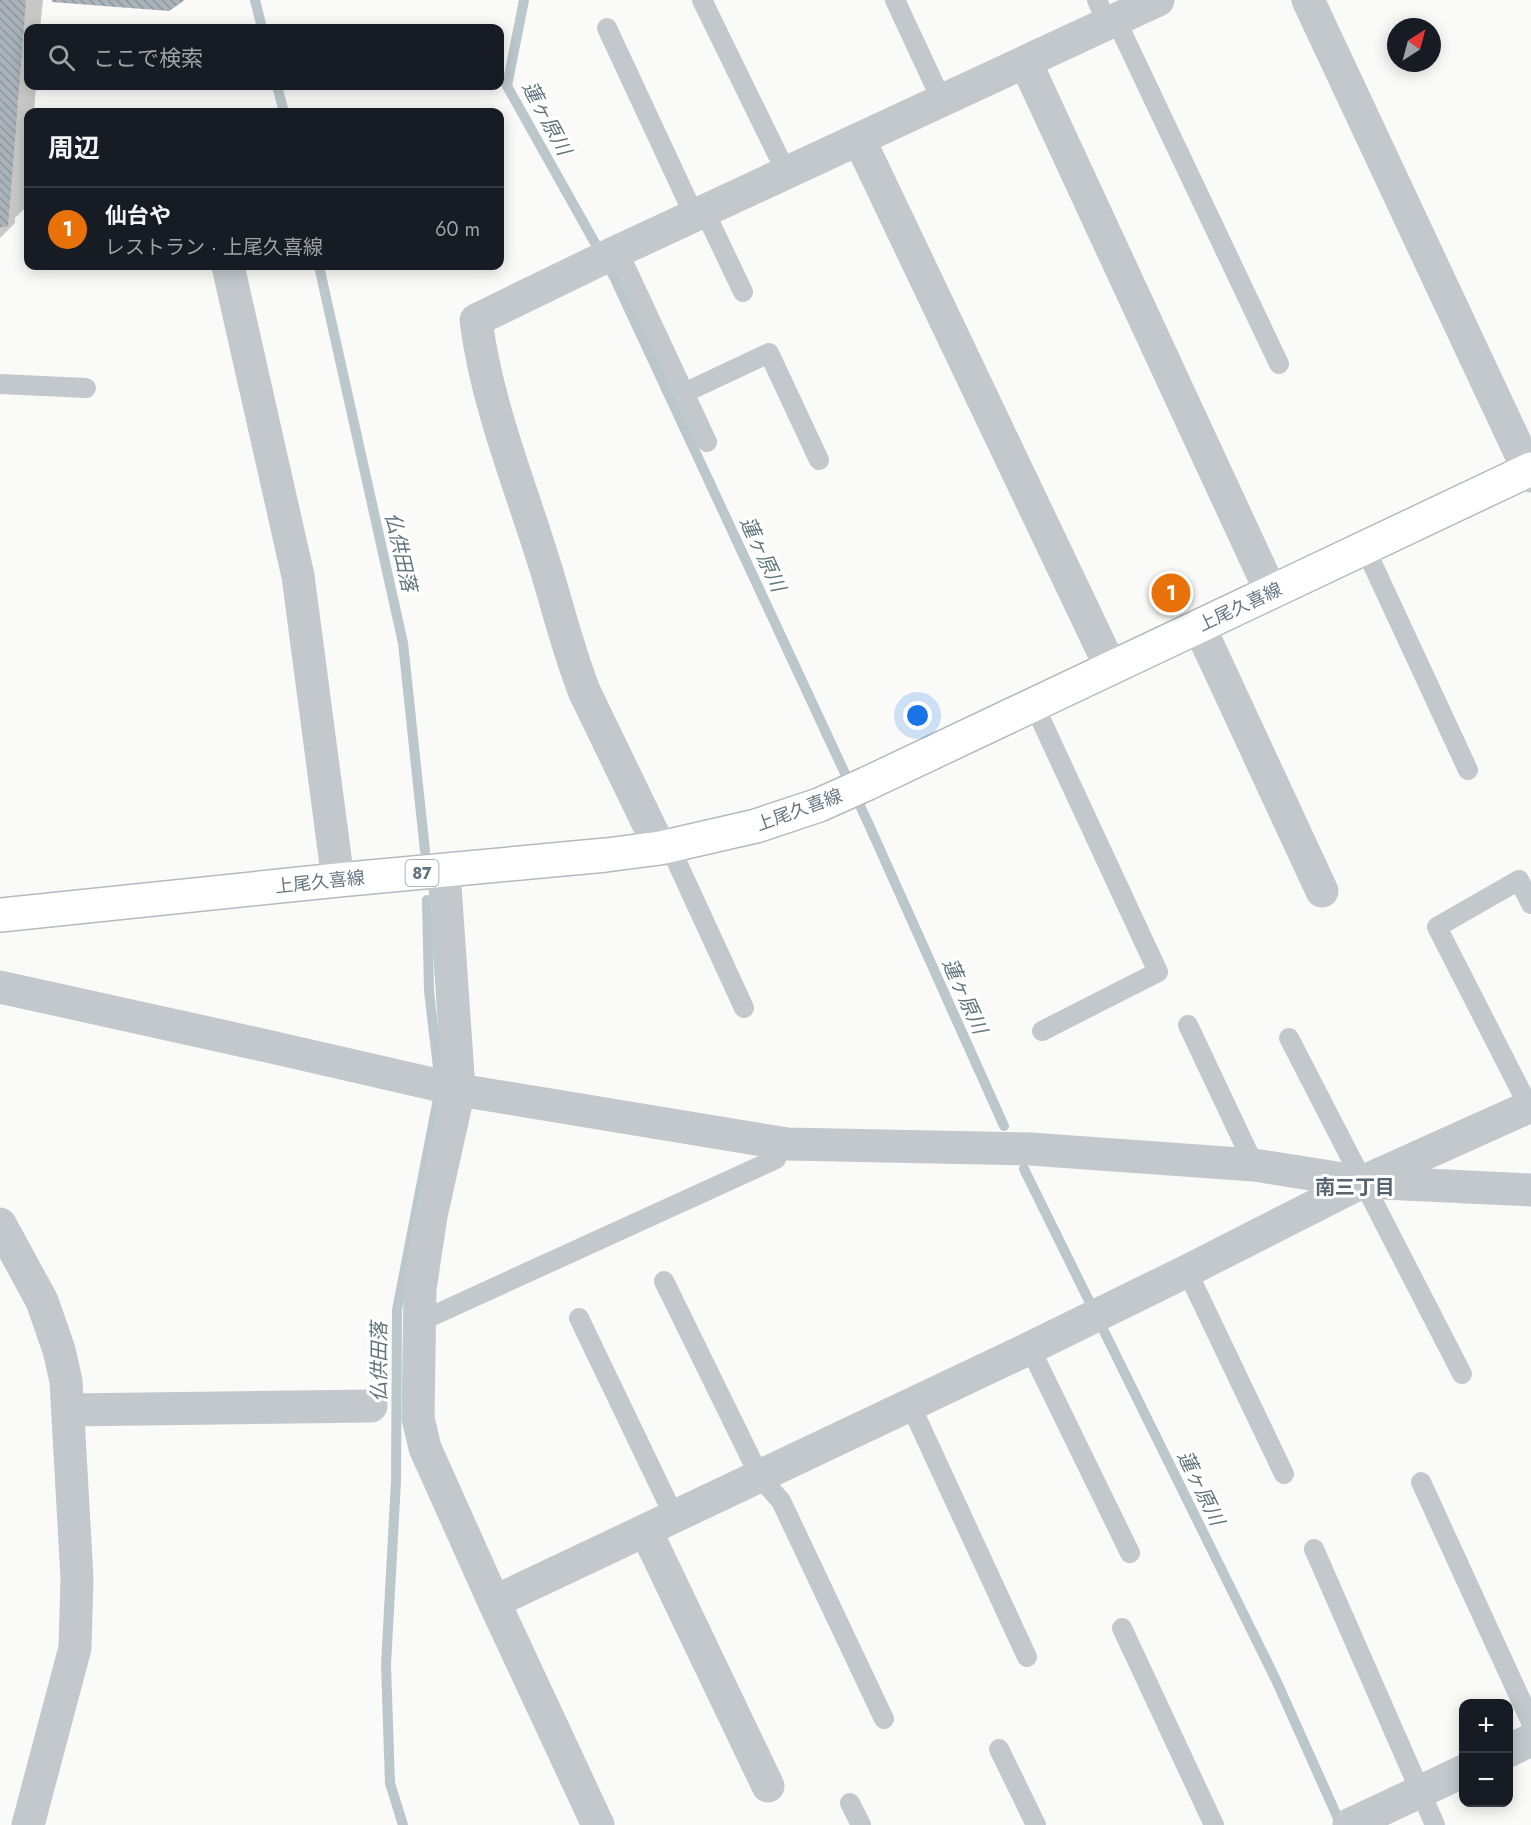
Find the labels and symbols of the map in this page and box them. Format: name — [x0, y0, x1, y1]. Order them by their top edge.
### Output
north arrow — [1387, 18, 1441, 72]
water label: 蓮ヶ原川 — [515, 76, 579, 162]
water label: 仏供田落 — [377, 510, 424, 597]
water label: 蓮ヶ原川 — [733, 512, 793, 598]
pin: 1 — [1152, 570, 1190, 616]
street label: 上尾久喜線 — [1194, 576, 1286, 638]
your location — [903, 701, 932, 730]
street label: 上尾久喜線 — [752, 782, 846, 838]
road number: 87 — [406, 860, 438, 886]
street label: 上尾久喜線 — [274, 864, 366, 900]
water label: 蓮ヶ原川 — [935, 954, 995, 1040]
district label: 南三丁目 — [1315, 1173, 1395, 1202]
water label: 仏供田落 — [365, 1319, 394, 1402]
water label: 蓮ヶ原川 — [1170, 1446, 1232, 1532]

